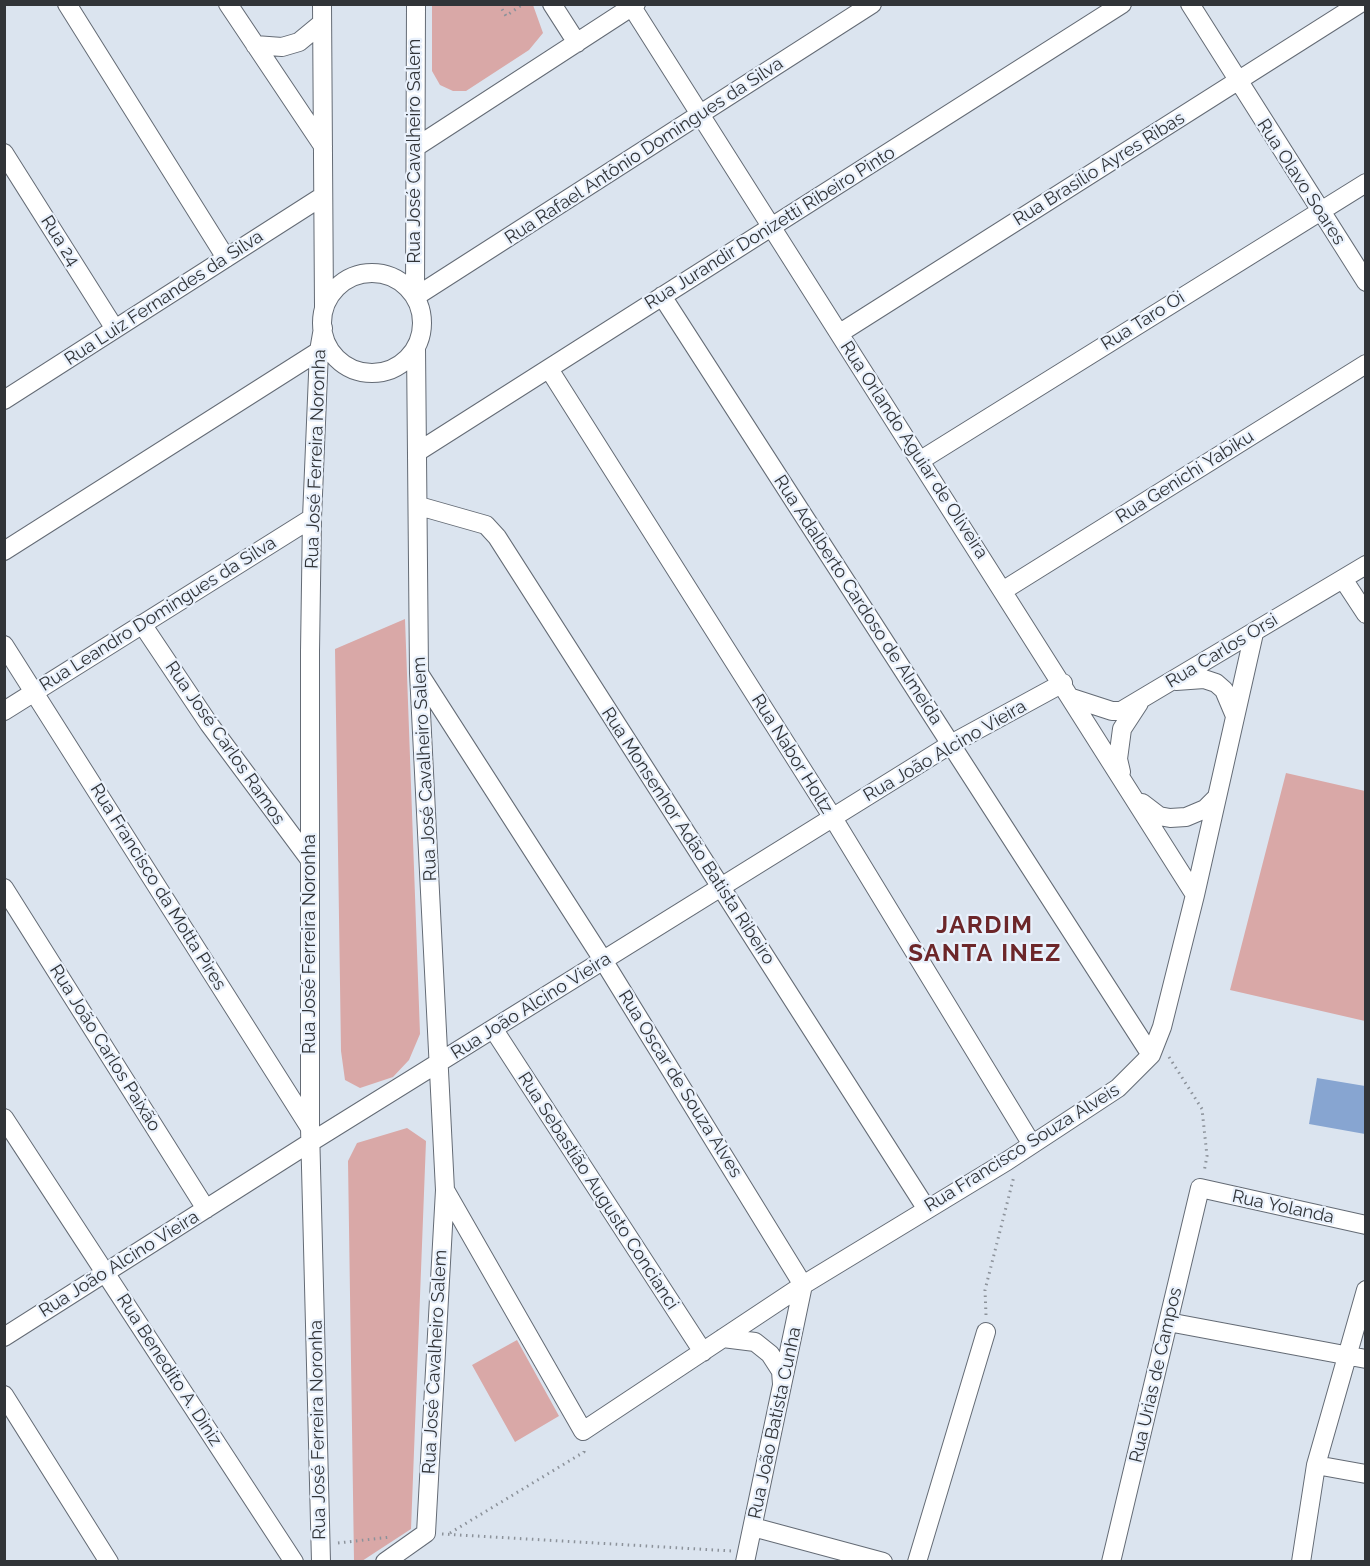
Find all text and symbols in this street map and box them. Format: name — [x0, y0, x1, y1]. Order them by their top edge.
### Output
street label: Rua José Cavalheiro Salem — [404, 39, 426, 263]
street label: Rua Rafael Antônio Domingues da Silva — [501, 53, 787, 249]
street label: Rua Brasílio Ayres Ribas — [1009, 107, 1189, 231]
street label: Rua Olavo Soares — [1252, 115, 1350, 249]
street label: Rua Jurandir Donizetti Ribeiro Pinto — [641, 142, 899, 314]
street label: Rua 24 — [36, 212, 84, 270]
street label: Rua Luiz Fernandes da Silva — [61, 226, 267, 370]
street label: Rua Taro Oi — [1097, 287, 1189, 355]
street label: Rua Orlando Aguiar de Oliveira — [835, 337, 993, 563]
street label: Rua José Ferreira Noronha — [301, 349, 331, 569]
street label: Rua Genichi Yabiku — [1112, 426, 1258, 528]
street label: Rua Adalberto Cardoso de Almeida — [769, 471, 947, 729]
street label: Rua Leandro Domingues da Silva — [36, 532, 280, 696]
street label: Rua Carlos Orsi — [1162, 609, 1282, 693]
street label: Rua José Cavalheiro Salem — [408, 656, 442, 882]
street label: Rua José Carlos Ramos — [160, 657, 290, 829]
street label: Rua Nabor Holtz — [747, 690, 837, 818]
street label: Rua João Alcino Vieira — [860, 696, 1030, 806]
street label: Rua Monsenhor Adão Batista Ribeiro — [597, 703, 779, 969]
street label: Rua Francisco da Motta Pires — [85, 780, 231, 994]
street label: Rua José Ferreira Noronha — [299, 834, 321, 1054]
district label: JARDIM SANTA INEZ — [908, 912, 1062, 968]
street label: Rua João Alcino Vieira — [447, 948, 615, 1064]
street label: Rua João Carlos Paixão — [45, 961, 165, 1135]
street label: Rua Oscar de Souza Alves — [613, 986, 747, 1182]
street label: Rua Sebastião Augusto Concianci — [513, 1068, 683, 1314]
street label: Rua Francisco Souza Alveis — [921, 1079, 1123, 1217]
street label: Rua Yolanda — [1230, 1186, 1336, 1228]
street label: Rua João Alcino Vieira — [35, 1206, 203, 1322]
street label: Rua José Cavalheiro Salem — [418, 1249, 452, 1475]
street label: Rua Urias de Campos — [1125, 1285, 1187, 1465]
street label: Rua Benedito A. Diniz — [112, 1290, 226, 1450]
street label: Rua José Ferreira Noronha — [305, 1320, 331, 1540]
street label: Rua João Batista Cunha — [744, 1325, 806, 1521]

